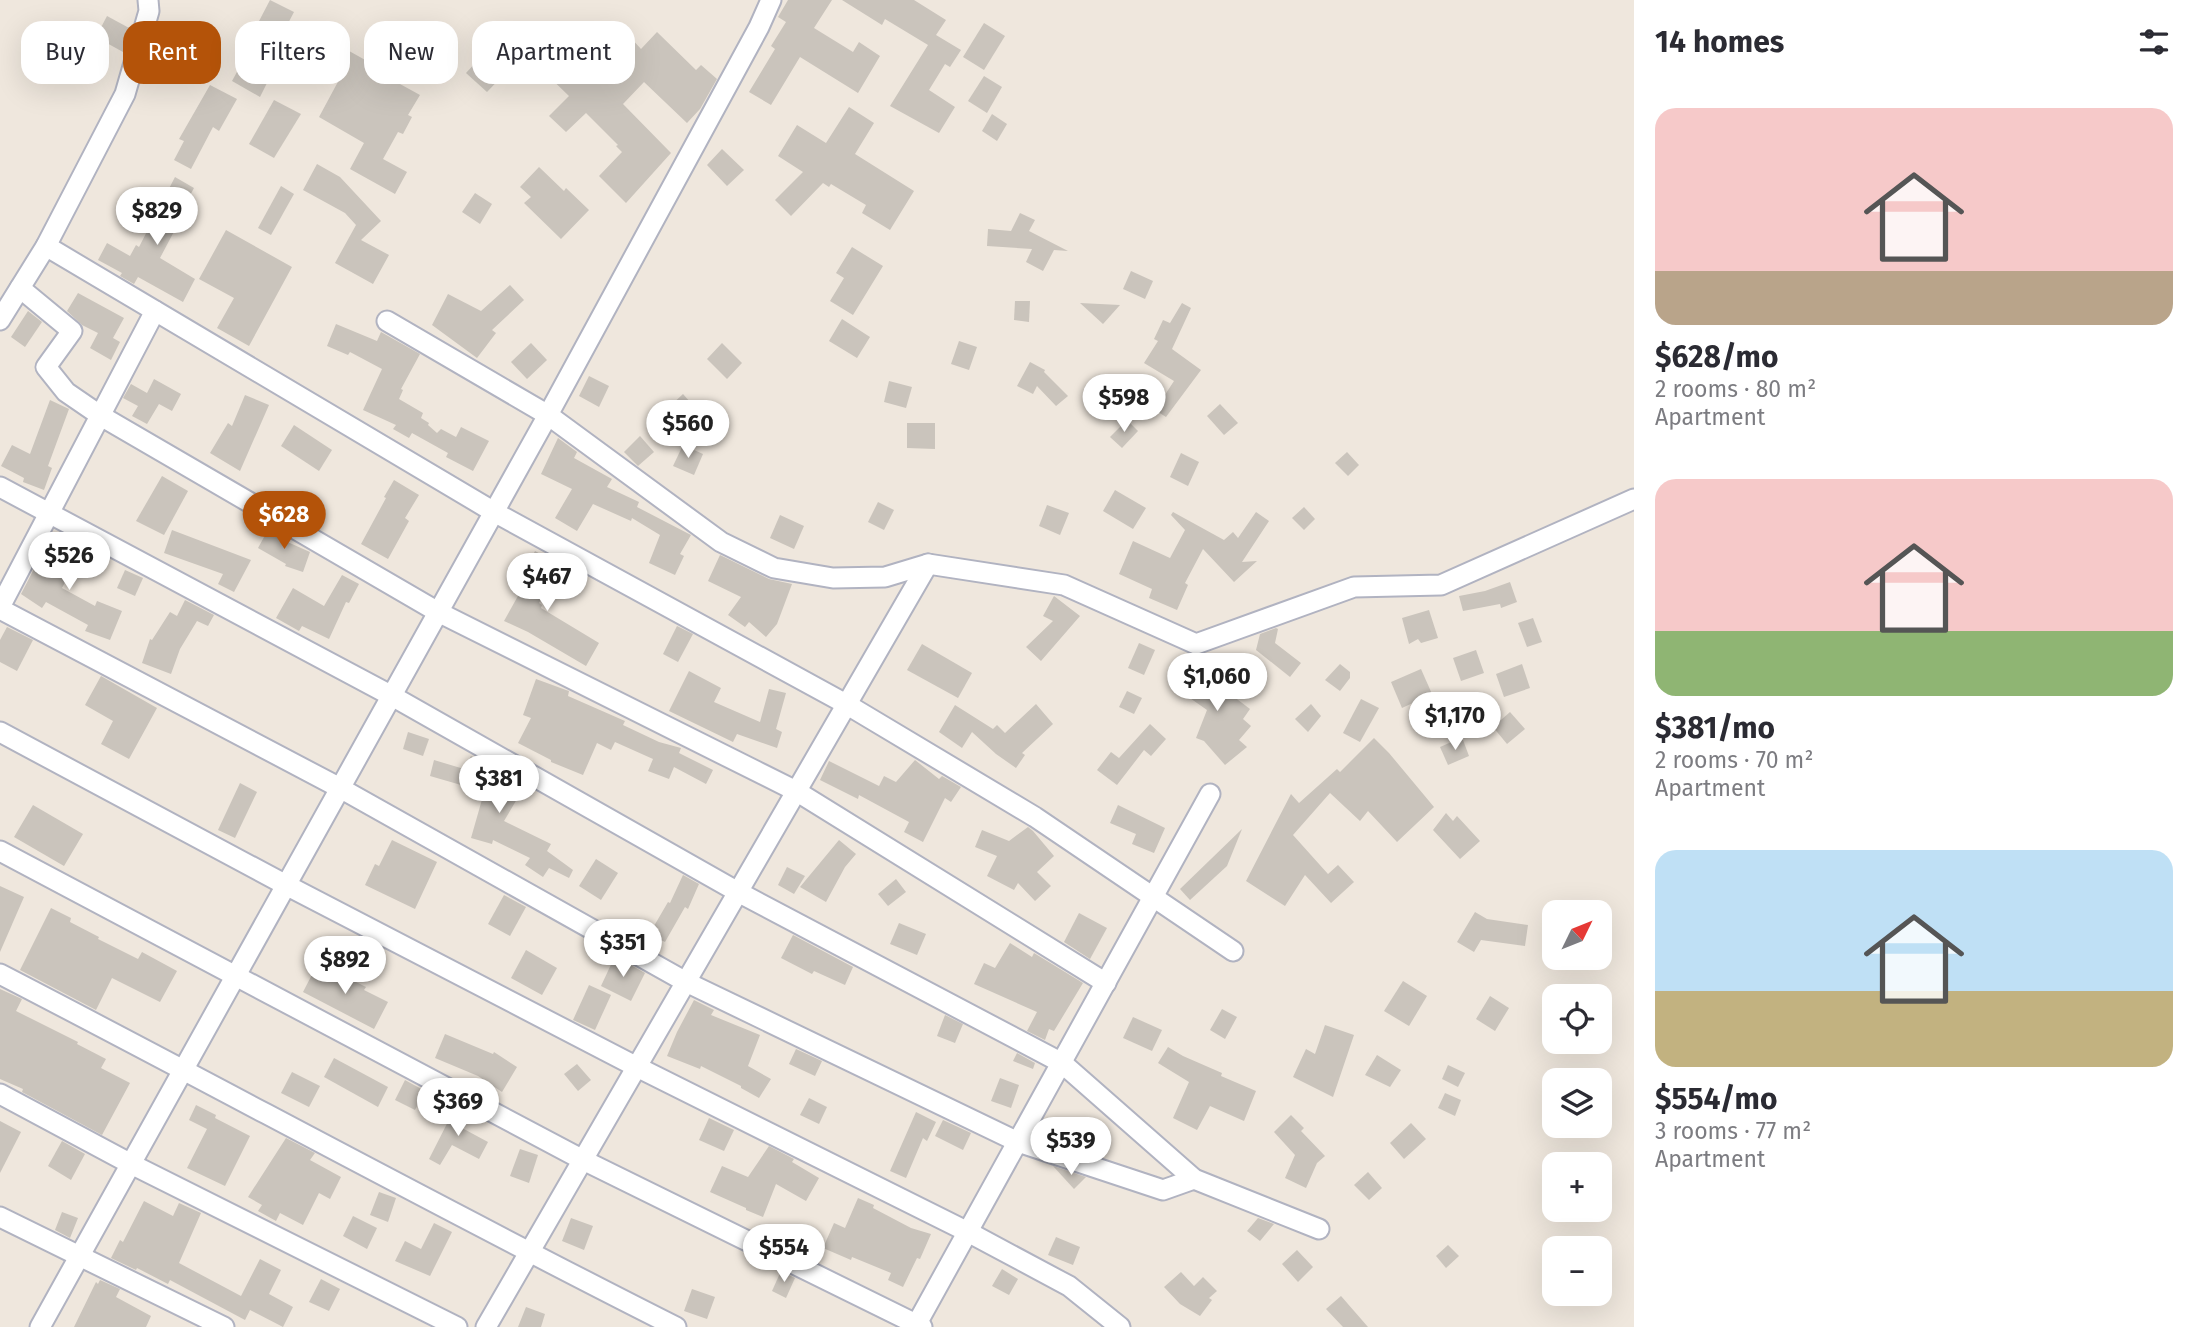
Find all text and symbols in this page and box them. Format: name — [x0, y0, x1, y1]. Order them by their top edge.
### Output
chip: Buy — [21, 21, 109, 84]
chip: Rent — [123, 21, 221, 84]
chip: Filters — [235, 21, 350, 84]
chip: New — [364, 21, 458, 84]
chip: Apartment — [472, 21, 635, 84]
icon: filters — [2135, 23, 2173, 61]
text: 14 homes — [1655, 24, 1784, 60]
icon: home — [1851, 154, 1977, 280]
pin: $829 — [116, 188, 198, 247]
text: $829 — [132, 196, 182, 224]
text: $628/mo — [1655, 339, 1778, 375]
pin: $598 — [1083, 374, 1165, 434]
text: 2 rooms · 80 m² — [1655, 375, 1816, 403]
text: $598 — [1099, 383, 1149, 411]
pin: $560 — [647, 400, 729, 460]
text: Apartment — [1655, 403, 1765, 431]
text: $560 — [662, 409, 714, 437]
pin: $628 — [243, 491, 325, 551]
text: $628 — [259, 500, 309, 528]
icon: home — [1851, 525, 1977, 651]
pin: $526 — [28, 532, 110, 592]
text: $526 — [44, 541, 94, 569]
pin: $467 — [506, 554, 588, 613]
text: $467 — [523, 562, 571, 590]
pin: $1,060 — [1160, 654, 1274, 713]
text: $1,060 — [1183, 662, 1251, 690]
pin: $1,170 — [1398, 692, 1512, 752]
text: $1,170 — [1425, 701, 1485, 729]
text: $381/mo — [1655, 710, 1775, 746]
text: 2 rooms · 70 m² — [1655, 746, 1813, 774]
pin: $381 — [458, 756, 540, 815]
text: $381 — [475, 764, 523, 792]
text: Apartment — [1655, 774, 1765, 802]
icon: home — [1851, 896, 1977, 1022]
north arrow — [1542, 900, 1612, 970]
map controls — [1542, 900, 1612, 1306]
pin: $351 — [582, 920, 664, 979]
text: $351 — [600, 928, 646, 956]
pin: $892 — [304, 936, 386, 996]
text: $892 — [320, 945, 370, 973]
button: locate — [1542, 984, 1612, 1054]
button: layers — [1542, 1068, 1612, 1138]
pin: $369 — [417, 1078, 499, 1138]
text: $554/mo — [1655, 1081, 1777, 1117]
text: $369 — [433, 1087, 483, 1115]
text: 3 rooms · 77 m² — [1655, 1117, 1811, 1145]
pin: $539 — [1030, 1118, 1112, 1177]
text: $539 — [1046, 1126, 1096, 1154]
text: Apartment — [1655, 1145, 1765, 1173]
button: + — [1542, 1152, 1612, 1222]
pin: $554 — [743, 1224, 825, 1284]
text: $554 — [759, 1233, 809, 1261]
button: − — [1542, 1236, 1612, 1306]

